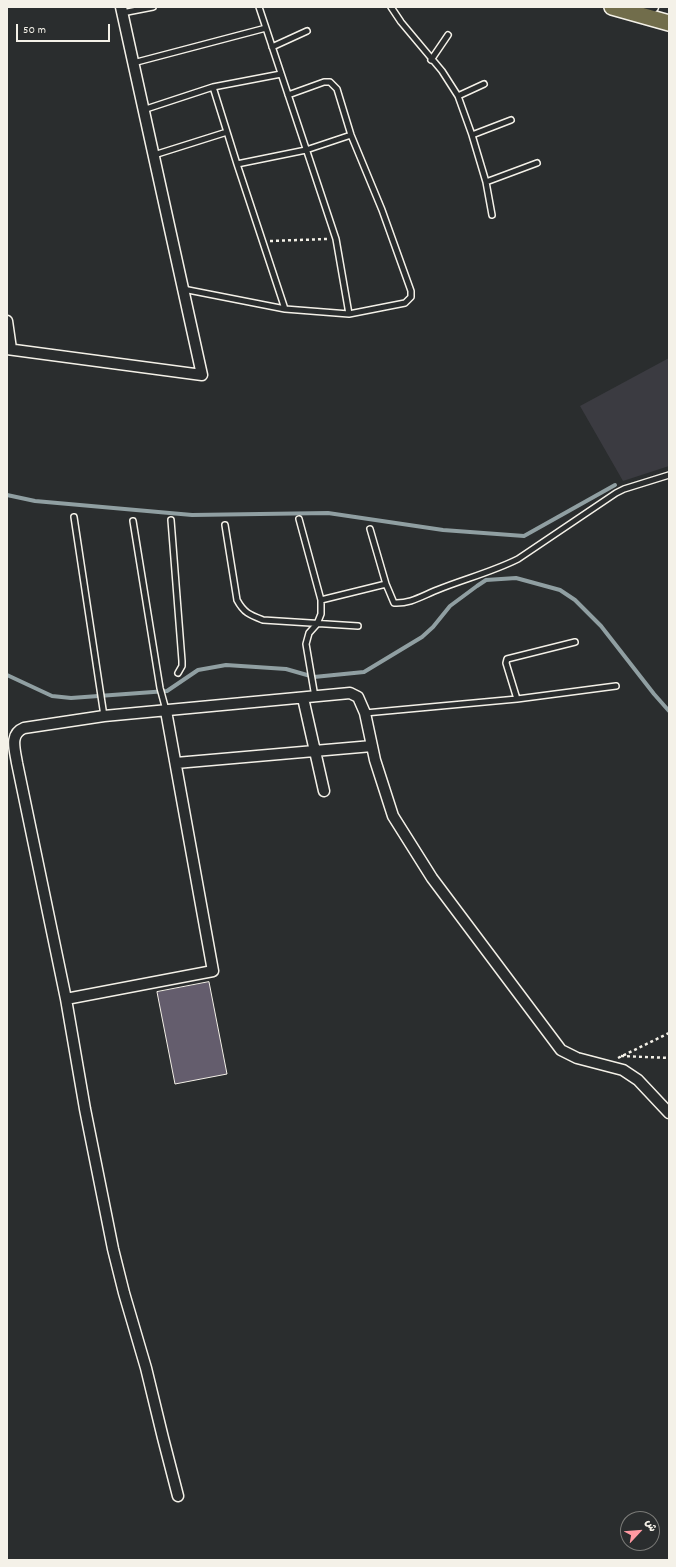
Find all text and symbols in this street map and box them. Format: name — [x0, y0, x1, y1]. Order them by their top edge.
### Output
scale bar — [18, 16, 112, 42]
text: 50 m — [23, 22, 46, 39]
north arrow — [620, 1511, 660, 1551]
text: ش — [640, 1517, 660, 1535]

